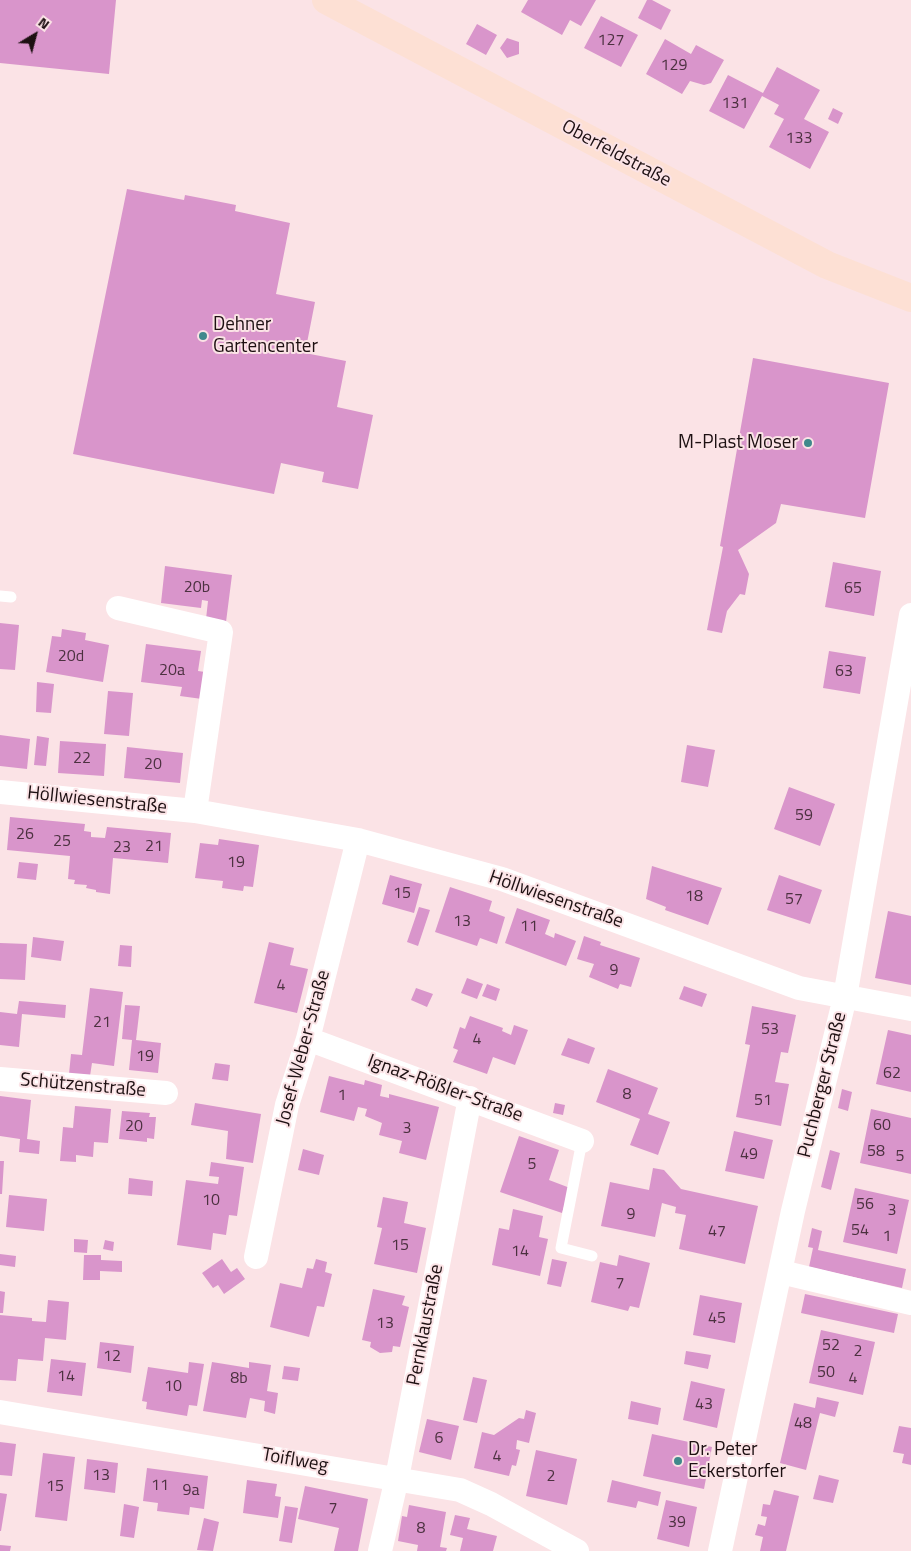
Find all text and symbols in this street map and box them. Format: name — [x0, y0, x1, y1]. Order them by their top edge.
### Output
north arrow — [10, 10, 60, 60]
text: N — [34, 11, 55, 34]
house number: 127 — [598, 31, 624, 51]
house number: 129 — [661, 56, 687, 76]
house number: 131 — [722, 94, 748, 114]
street label: Oberfeldstraße — [557, 116, 675, 192]
house number: 133 — [786, 129, 812, 149]
place label: Dehner Gartencenter — [213, 314, 318, 358]
marker: Dehner Gartencenter — [197, 330, 209, 342]
place label: M-Plast Moser — [678, 432, 798, 454]
marker: M-Plast Moser — [802, 437, 814, 449]
house number: 20b — [184, 578, 210, 598]
house number: 65 — [844, 579, 862, 599]
house number: 20d — [58, 647, 84, 667]
house number: 20a — [159, 661, 185, 681]
house number: 63 — [835, 662, 853, 682]
house number: 22 — [73, 749, 91, 769]
house number: 20 — [144, 755, 162, 775]
street label: Höllwiesenstraße — [26, 782, 168, 820]
house number: 59 — [795, 806, 813, 826]
house number: 26 — [16, 825, 34, 845]
house number: 25 — [53, 832, 71, 852]
house number: 21 — [145, 837, 163, 857]
house number: 23 — [113, 838, 131, 858]
house number: 19 — [227, 853, 245, 873]
street label: Höllwiesenstraße — [486, 866, 626, 934]
house number: 15 — [393, 884, 411, 904]
house number: 18 — [685, 887, 703, 907]
house number: 57 — [785, 890, 803, 910]
house number: 13 — [453, 912, 471, 932]
house number: 11 — [520, 917, 538, 937]
house number: 9 — [610, 961, 618, 981]
street label: Josef-Weber-Straße — [272, 968, 336, 1128]
house number: 4 — [277, 976, 285, 996]
street label: Puchberger Straße — [794, 1010, 852, 1160]
house number: 21 — [93, 1013, 111, 1033]
house number: 53 — [761, 1020, 779, 1040]
house number: 4 — [473, 1030, 481, 1050]
house number: 19 — [136, 1047, 154, 1067]
street label: Ignaz-Rößler-Straße — [364, 1050, 526, 1128]
house number: 62 — [883, 1064, 901, 1084]
street label: Schützenstraße — [19, 1069, 147, 1103]
house number: 8 — [623, 1085, 631, 1105]
house number: 1 — [338, 1086, 346, 1106]
house number: 51 — [754, 1091, 772, 1111]
house number: 60 — [873, 1116, 891, 1136]
house number: 20 — [125, 1117, 143, 1137]
house number: 3 — [403, 1119, 411, 1139]
house number: 58 — [867, 1142, 885, 1162]
house number: 49 — [740, 1145, 758, 1165]
house number: 5 — [896, 1147, 904, 1167]
house number: 5 — [528, 1155, 536, 1175]
house number: 10 — [202, 1191, 220, 1211]
house number: 56 — [856, 1195, 874, 1215]
house number: 3 — [888, 1201, 896, 1221]
house number: 9 — [627, 1205, 635, 1225]
house number: 54 — [851, 1221, 869, 1241]
house number: 47 — [708, 1222, 726, 1242]
house number: 1 — [883, 1227, 891, 1247]
house number: 15 — [391, 1236, 409, 1256]
house number: 14 — [511, 1242, 529, 1262]
street label: Pernklaustraße — [403, 1263, 449, 1387]
house number: 7 — [616, 1274, 624, 1294]
house number: 45 — [708, 1309, 726, 1329]
house number: 13 — [376, 1314, 394, 1334]
house number: 52 — [822, 1336, 840, 1356]
house number: 2 — [854, 1342, 862, 1362]
house number: 12 — [103, 1347, 121, 1367]
house number: 50 — [817, 1363, 835, 1383]
house number: 14 — [57, 1367, 75, 1387]
house number: 8b — [230, 1369, 248, 1389]
house number: 4 — [849, 1369, 857, 1389]
house number: 10 — [164, 1377, 182, 1397]
house number: 43 — [695, 1395, 713, 1415]
house number: 48 — [794, 1414, 812, 1434]
house number: 6 — [435, 1429, 443, 1449]
place label: Dr. Peter Eckerstorfer — [688, 1439, 786, 1483]
street label: Toiflweg — [260, 1444, 330, 1478]
house number: 4 — [493, 1447, 501, 1467]
marker: Dr. Peter Eckerstorfer — [672, 1455, 684, 1467]
house number: 13 — [92, 1466, 110, 1486]
house number: 2 — [547, 1467, 555, 1487]
house number: 11 — [151, 1476, 169, 1496]
house number: 15 — [46, 1477, 64, 1497]
house number: 9a — [183, 1481, 199, 1501]
house number: 7 — [329, 1499, 337, 1519]
house number: 39 — [668, 1513, 686, 1533]
house number: 8 — [417, 1519, 425, 1539]

